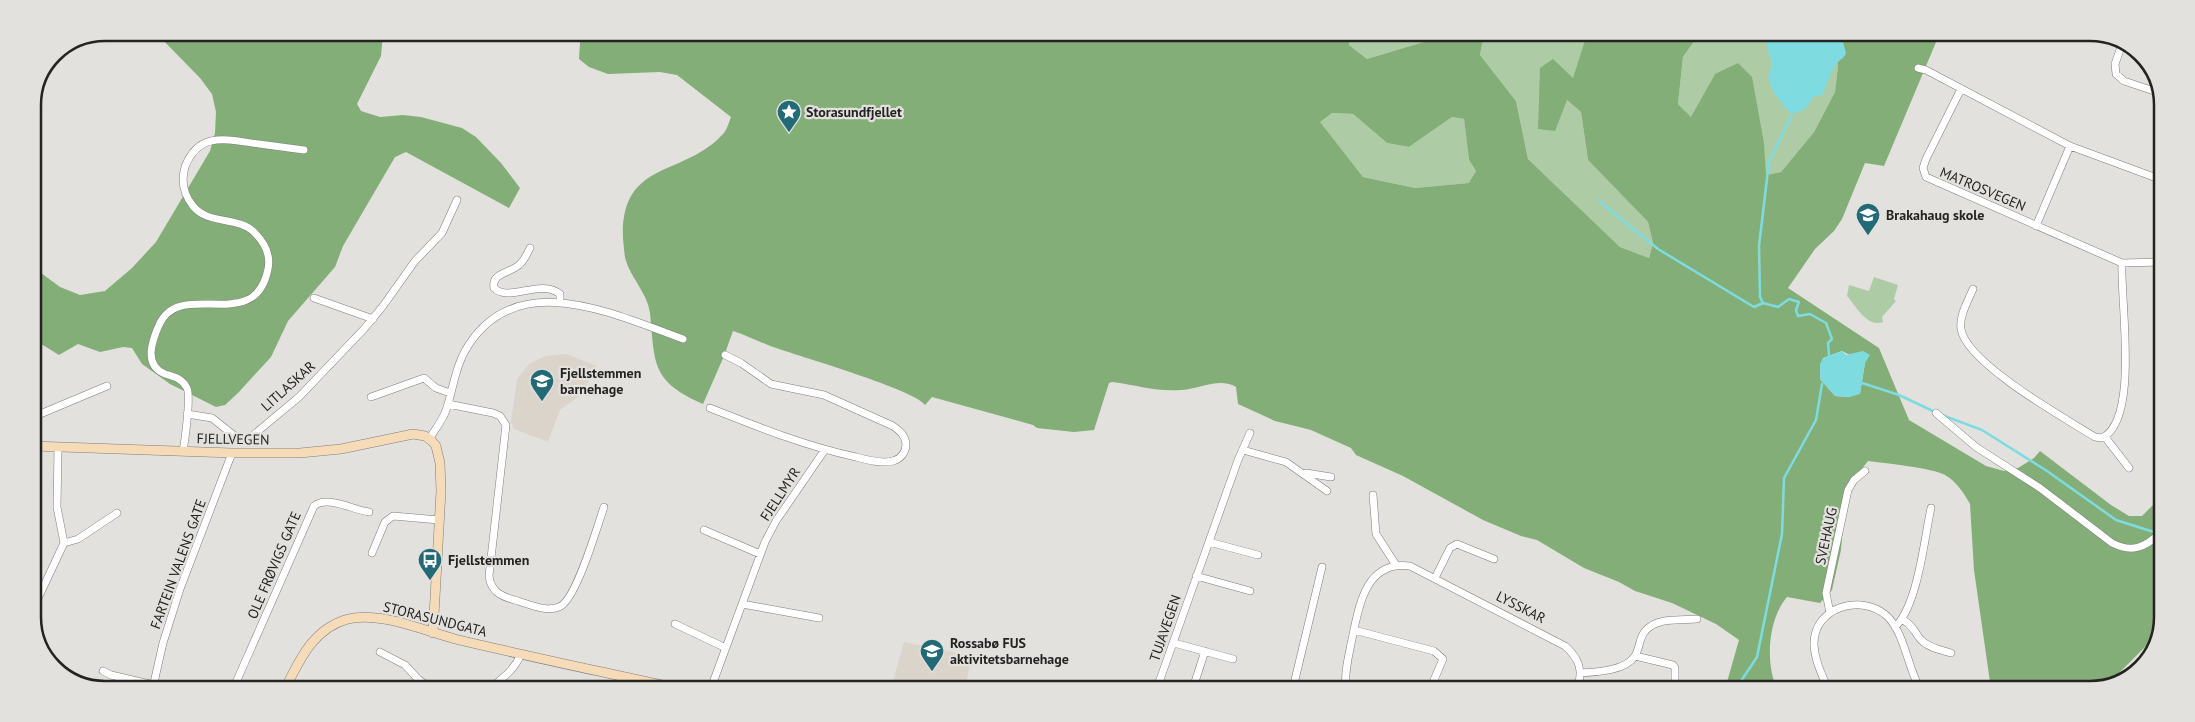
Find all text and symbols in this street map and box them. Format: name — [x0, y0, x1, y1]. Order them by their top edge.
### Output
place icon: Storasundfjellet — [776, 99, 802, 133]
place label: Storasundfjellet — [806, 103, 902, 121]
street label: MATROSVEGEN — [1937, 163, 2029, 215]
school or university icon: Brakahaug skole — [1855, 202, 1881, 236]
place label: Brakahaug skole — [1886, 206, 1984, 224]
street label: LITLASKAR — [257, 357, 319, 415]
place label: Fjellstemmen barnehage — [560, 364, 641, 398]
school or university icon: Fjellstemmen barnehage — [529, 368, 555, 402]
street label: FJELLVEGEN — [196, 429, 270, 449]
street label: FJELLMYR — [756, 464, 804, 524]
street label: FARTEIN VALENS GATE — [146, 497, 210, 631]
street label: SVEHAUG — [1811, 506, 1841, 566]
street label: OLE FRØVIGS GATE — [243, 509, 305, 621]
bus stop icon: Fjellstemmen — [417, 547, 443, 581]
place label: Fjellstemmen — [448, 551, 529, 569]
street label: LYSSKAR — [1493, 587, 1549, 627]
street label: TUJAVEGEN — [1145, 592, 1185, 664]
street label: STORASUNDGATA — [381, 597, 490, 641]
place label: Rossabø FUS aktivitetsbarnehage — [950, 634, 1069, 668]
school or university icon: Rossabø FUS aktivitetsbarnehage — [919, 638, 945, 672]

